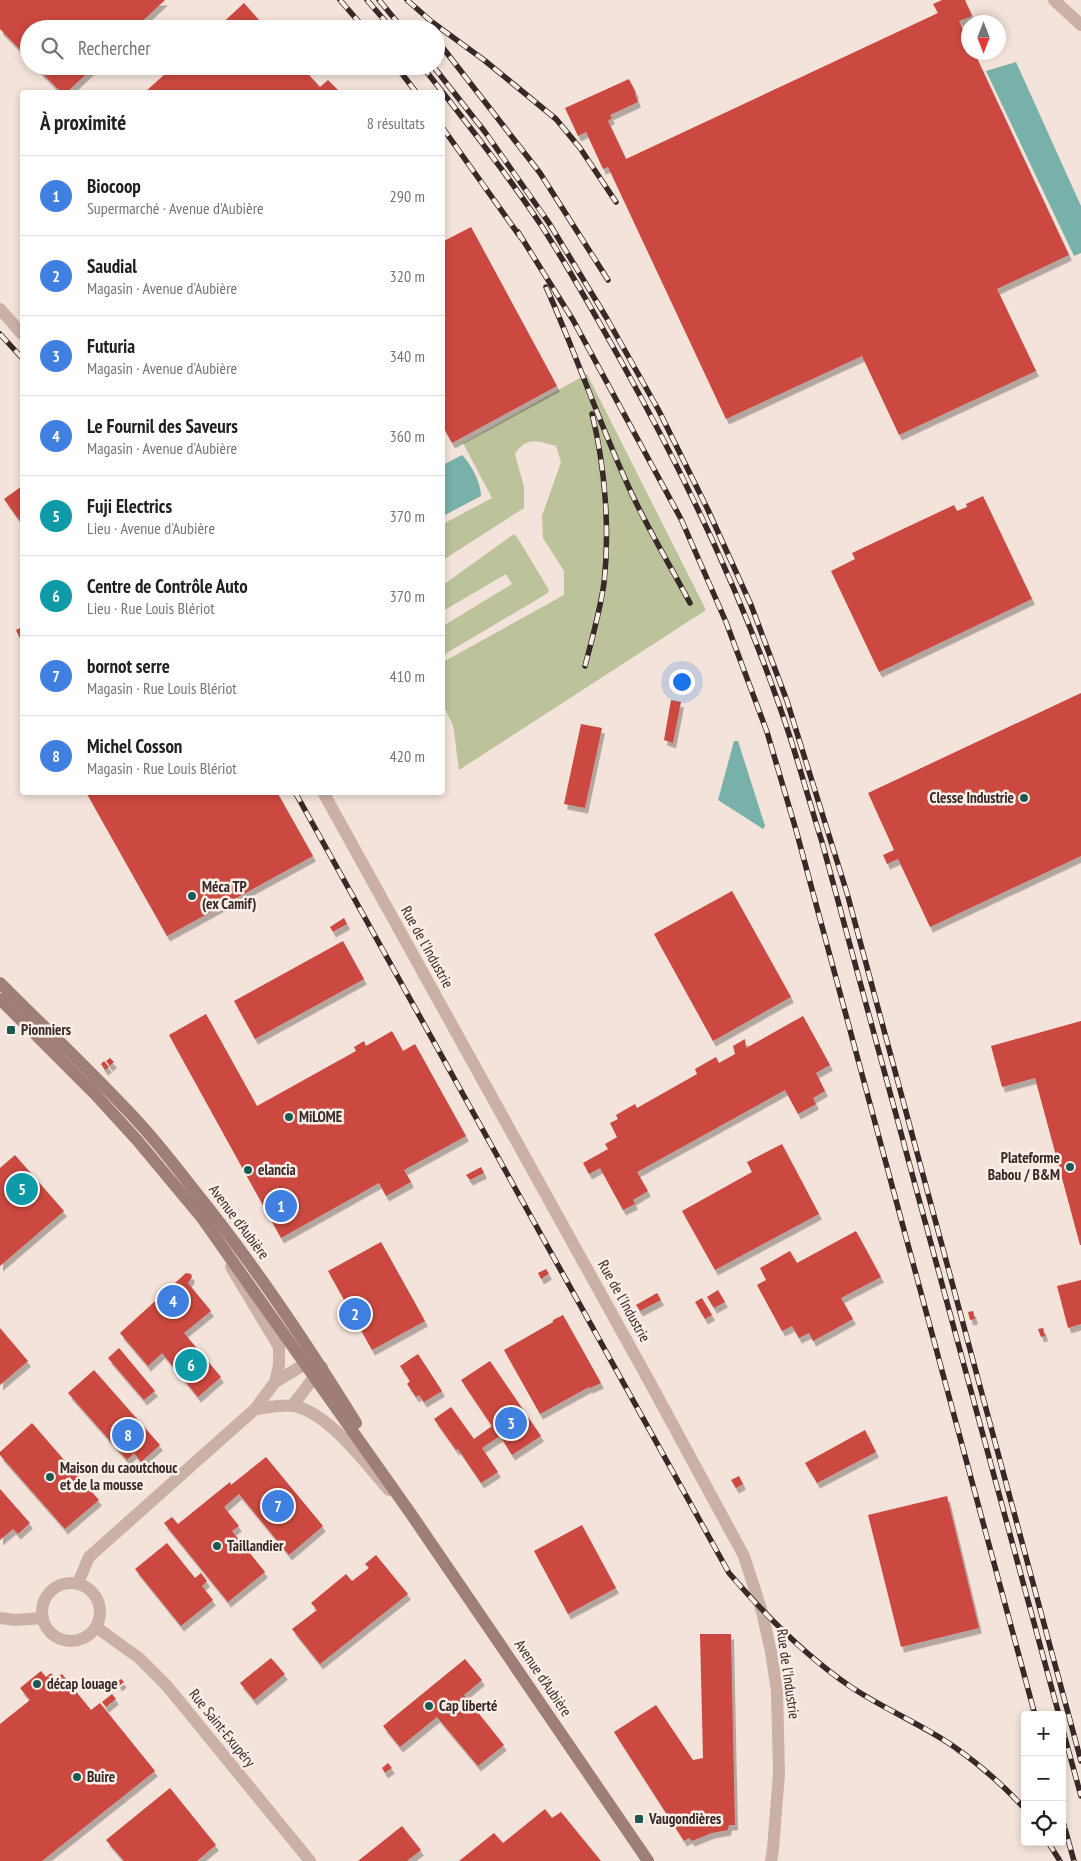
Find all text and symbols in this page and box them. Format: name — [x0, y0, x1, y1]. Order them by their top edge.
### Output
north arrow — [961, 15, 1006, 60]
search box — [20, 20, 445, 75]
icon: search — [38, 34, 66, 62]
text: Rechercher — [78, 36, 150, 60]
text: À proximité — [40, 109, 126, 136]
text: 8 résultats — [367, 113, 425, 133]
text: Biocoop — [87, 174, 141, 198]
text: 1 — [52, 186, 60, 206]
text: 290 m — [390, 186, 425, 206]
text: Supermarché · Avenue d'Aubière — [87, 198, 264, 218]
text: Saudial — [87, 254, 137, 278]
text: 2 — [52, 266, 60, 286]
text: 320 m — [390, 266, 425, 286]
text: Magasin · Avenue d'Aubière — [87, 278, 237, 298]
text: Futuria — [87, 334, 135, 358]
text: 3 — [52, 346, 60, 366]
text: 340 m — [390, 346, 425, 366]
text: Magasin · Avenue d'Aubière — [87, 358, 237, 378]
text: Le Fournil des Saveurs — [87, 414, 238, 438]
text: 4 — [52, 426, 60, 446]
text: 360 m — [390, 426, 425, 446]
text: Magasin · Avenue d'Aubière — [87, 438, 237, 458]
text: Fuji Electrics — [87, 494, 172, 518]
text: 5 — [52, 506, 60, 526]
text: 370 m — [390, 506, 425, 526]
text: Lieu · Avenue d'Aubière — [87, 518, 215, 538]
text: Centre de Contrôle Auto — [87, 574, 248, 598]
text: 6 — [52, 586, 60, 606]
text: 370 m — [390, 586, 425, 606]
text: Lieu · Rue Louis Blériot — [87, 598, 215, 618]
text: bornot serre — [87, 654, 170, 678]
text: 7 — [52, 666, 60, 686]
text: 410 m — [390, 666, 425, 686]
your location — [669, 669, 695, 695]
text: Magasin · Rue Louis Blériot — [87, 678, 237, 698]
text: Michel Cosson — [87, 734, 182, 758]
text: 8 — [52, 746, 60, 766]
text: 420 m — [390, 746, 425, 766]
text: Magasin · Rue Louis Blériot — [87, 758, 237, 778]
place label: Clesse Industrie — [930, 788, 1014, 807]
marker: Clesse Industrie — [1018, 792, 1030, 804]
place label: Méca TP (ex Camif) — [202, 877, 256, 913]
marker: Méca TP (ex Camif) — [186, 890, 198, 902]
street label: Rue de l'Industrie — [397, 902, 458, 991]
place label: Pionniers — [21, 1020, 71, 1039]
marker: Pionniers — [5, 1024, 17, 1036]
place label: MiLOME — [299, 1107, 342, 1126]
marker: MiLOME — [283, 1111, 295, 1123]
place label: Plateforme Babou / B&M — [988, 1148, 1060, 1184]
place label: elancia — [258, 1160, 296, 1179]
marker: Plateforme Babou / B&M — [1064, 1161, 1076, 1173]
marker: elancia — [242, 1164, 254, 1176]
pin: 5 — [6, 1170, 38, 1208]
street label: Avenue d'Aubière — [205, 1181, 274, 1263]
pin: 1 — [265, 1187, 297, 1225]
street label: Rue de l'Industrie — [594, 1256, 655, 1345]
pin: 4 — [157, 1282, 189, 1320]
pin: 2 — [339, 1295, 371, 1333]
pin: 6 — [175, 1346, 207, 1384]
pin: 3 — [495, 1404, 527, 1442]
pin: 8 — [112, 1416, 144, 1454]
place label: Maison du caoutchouc et de la mousse — [60, 1458, 178, 1494]
marker: Maison du caoutchouc et de la mousse — [44, 1471, 56, 1483]
pin: 7 — [262, 1487, 294, 1525]
place label: Taillandier — [227, 1536, 284, 1555]
marker: Taillandier — [211, 1540, 223, 1552]
street label: Rue de l'Industrie — [773, 1628, 804, 1720]
street label: Avenue d'Aubière — [511, 1636, 576, 1720]
place label: décap louage — [47, 1674, 118, 1693]
marker: décap louage — [31, 1678, 43, 1690]
street label: Rue Saint-Exupéry — [185, 1685, 260, 1771]
place label: Cap liberté — [439, 1696, 497, 1715]
marker: Cap liberté — [423, 1700, 435, 1712]
map controls — [1021, 1711, 1066, 1846]
button: + — [1021, 1711, 1066, 1756]
button: − — [1021, 1756, 1066, 1801]
place label: Buire — [87, 1767, 115, 1786]
marker: Buire — [71, 1771, 83, 1783]
button: locate — [1021, 1801, 1066, 1846]
place label: Vaugondières — [648, 1809, 721, 1828]
marker: Vaugondières — [633, 1813, 645, 1825]

